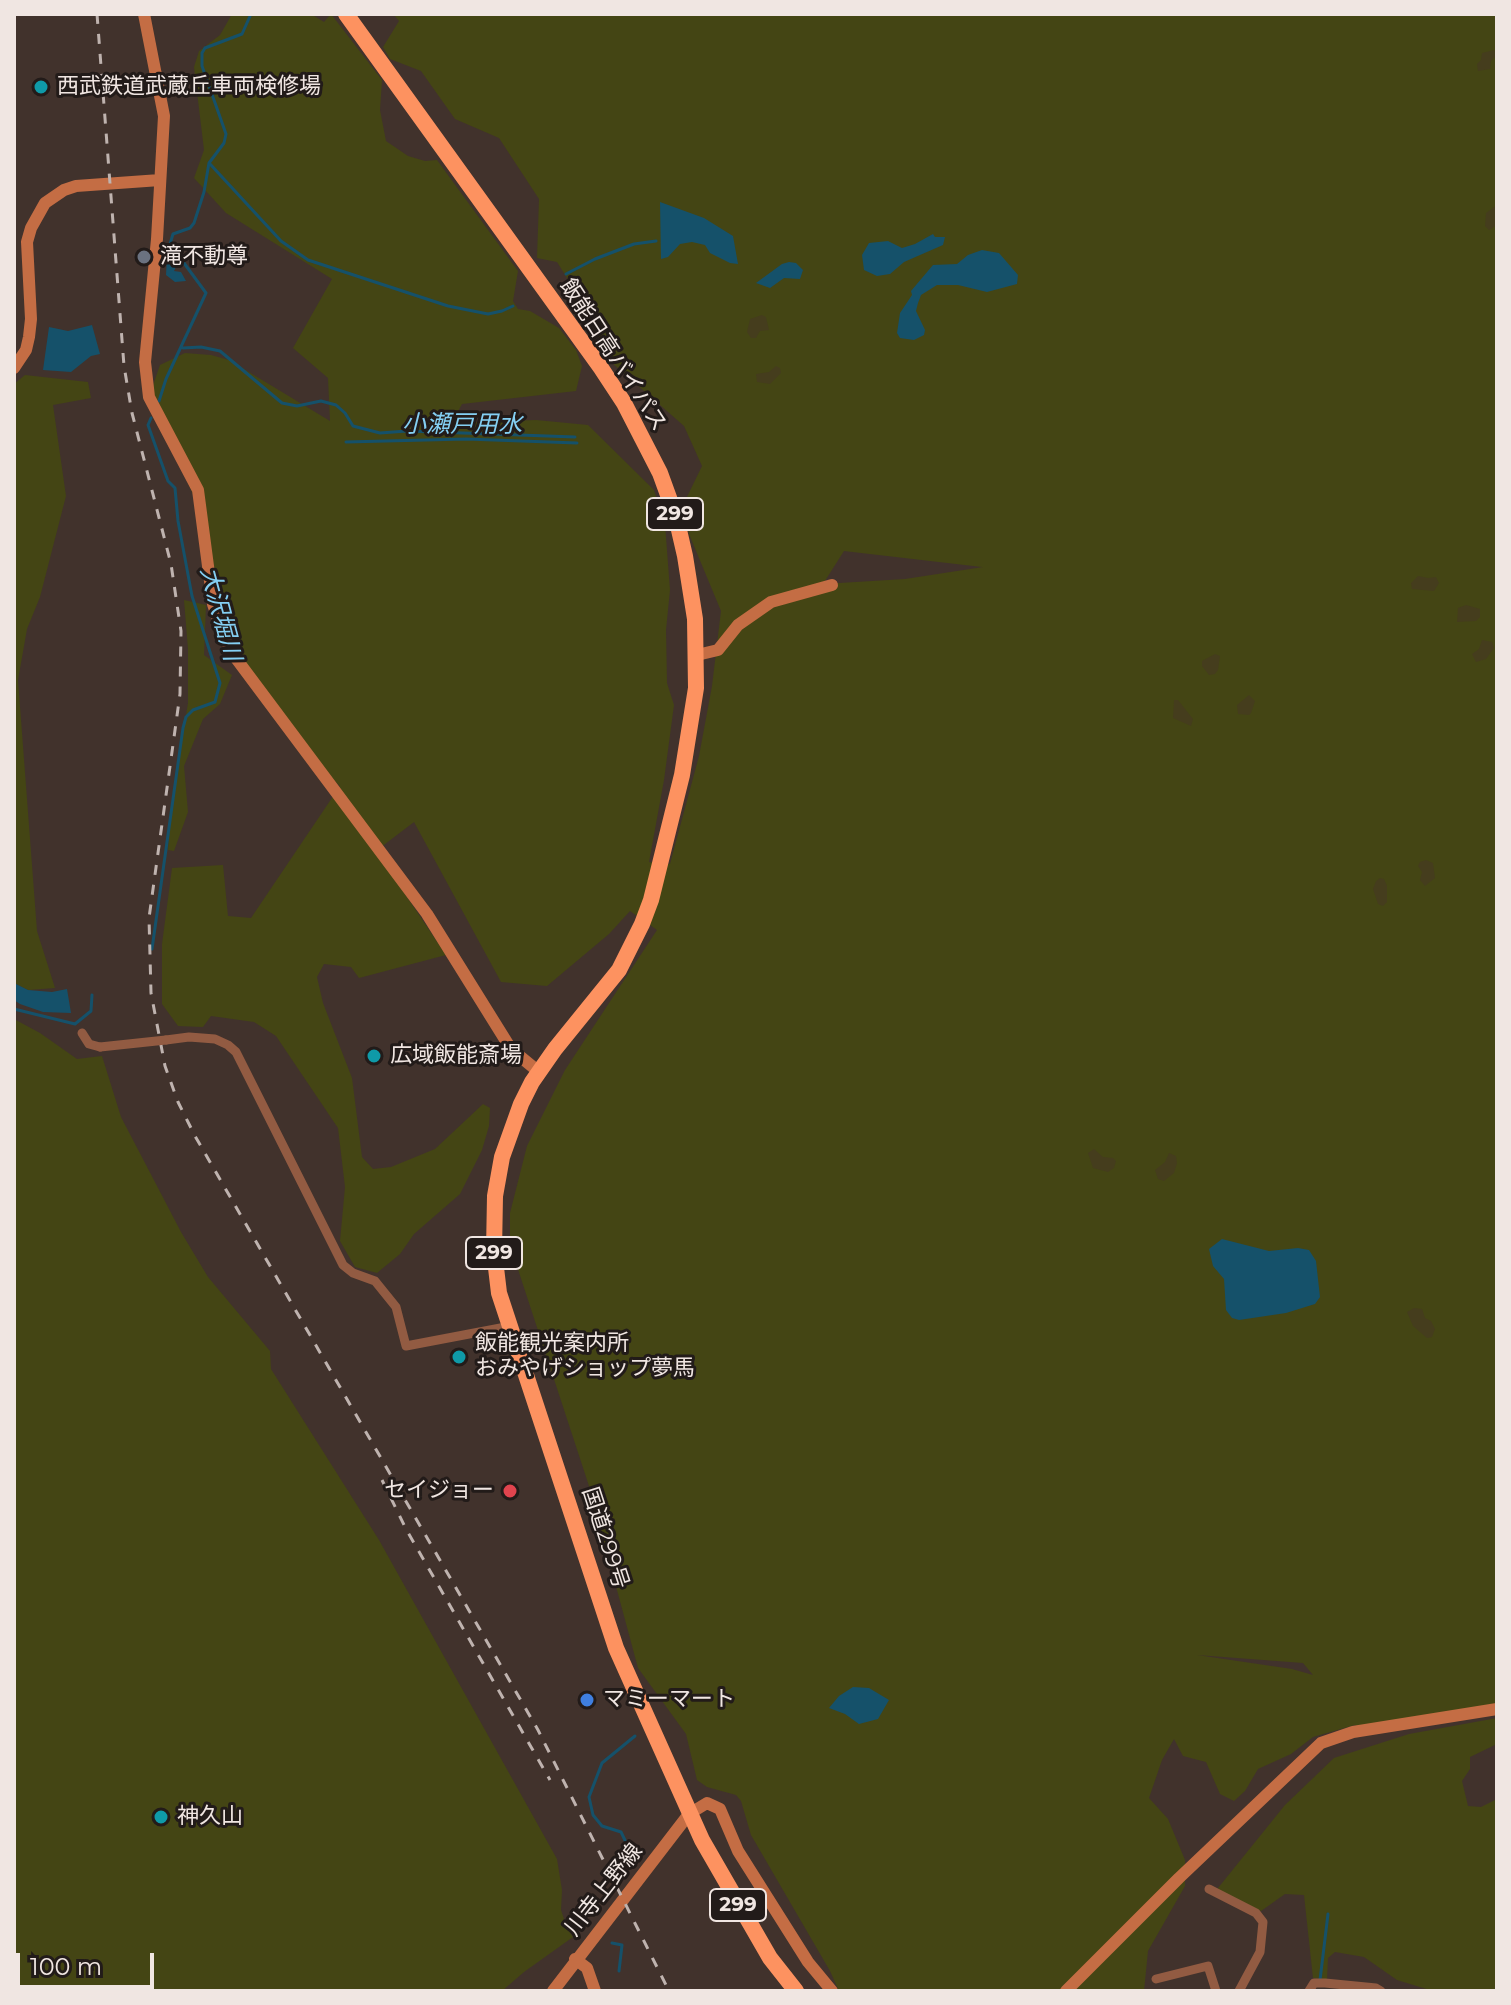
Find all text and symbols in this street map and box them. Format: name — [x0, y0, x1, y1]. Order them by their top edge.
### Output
place label: 西武鉄道武蔵丘車両検修場 — [57, 74, 321, 100]
marker: 西武鉄道武蔵丘車両検修場 — [32, 78, 50, 96]
place label: 滝不動尊 — [160, 244, 248, 270]
marker: 滝不動尊 — [135, 248, 153, 266]
street label: 飯能日高バイパス — [554, 274, 672, 436]
water label: 小瀬戸用水 — [402, 411, 522, 439]
road number: 299 — [647, 498, 703, 530]
water label: 大沢堀川 — [194, 564, 246, 664]
place label: 広域飯能斎場 — [390, 1043, 522, 1069]
marker: 広域飯能斎場 — [365, 1047, 383, 1065]
road number: 299 — [466, 1237, 522, 1269]
place label: 飯能観光案内所 おみやげショップ夢馬 — [475, 1331, 695, 1382]
marker: 飯能観光案内所 おみやげショップ夢馬 — [450, 1348, 468, 1366]
place label: セイジョー — [384, 1478, 494, 1504]
marker: セイジョー — [501, 1482, 519, 1500]
street label: 国道299号 — [576, 1484, 634, 1592]
place label: マミーマート — [603, 1687, 735, 1713]
marker: マミーマート — [578, 1691, 596, 1709]
place label: 神久山 — [177, 1804, 243, 1830]
marker: 神久山 — [152, 1808, 170, 1826]
street label: 川寺上野線 — [560, 1839, 648, 1941]
road number: 299 — [710, 1889, 766, 1921]
scale bar — [20, 1937, 158, 1987]
text: 100 m — [30, 1952, 102, 1981]

